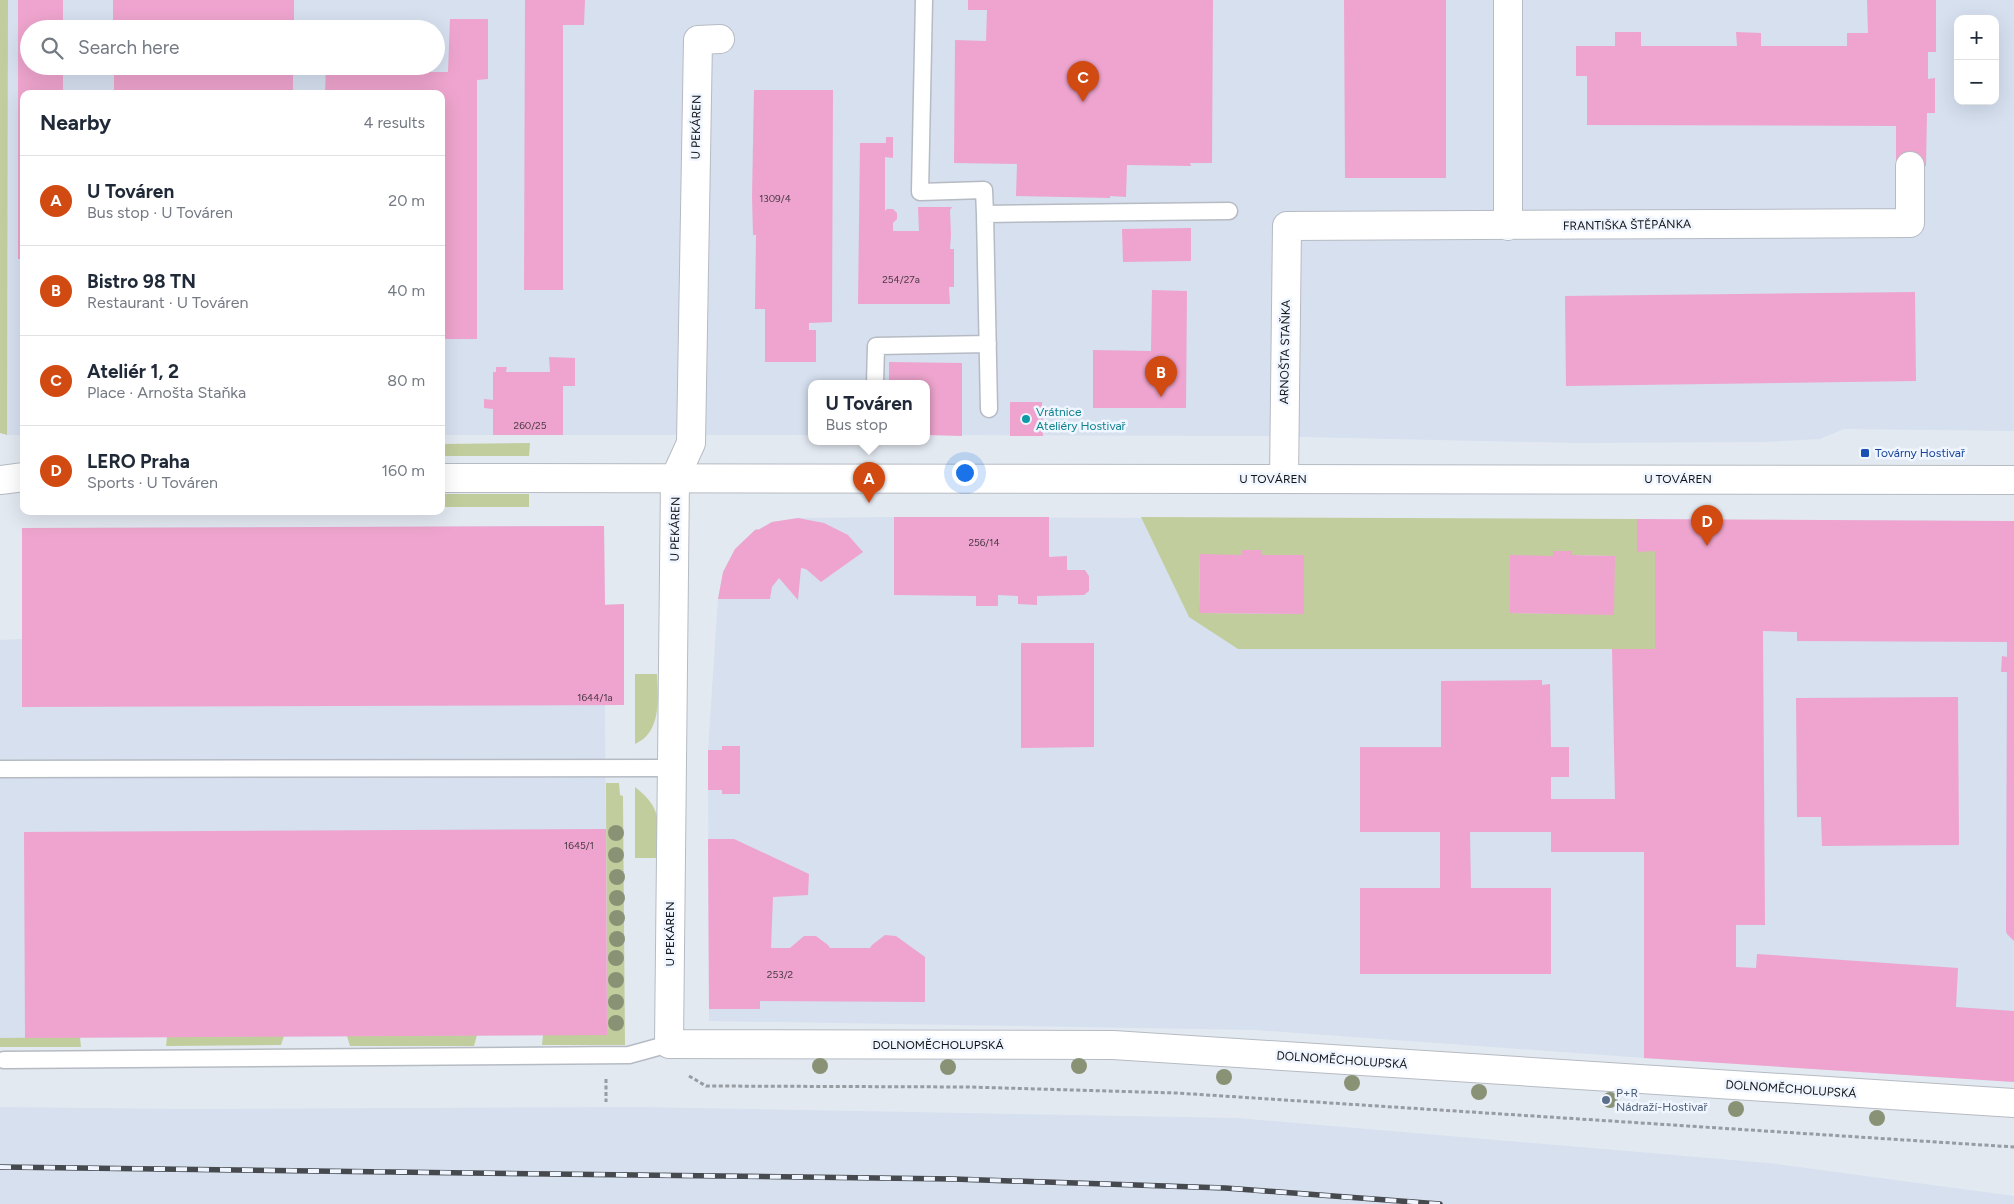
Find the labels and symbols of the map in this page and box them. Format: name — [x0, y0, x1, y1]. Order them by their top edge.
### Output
pin: C — [1067, 61, 1099, 102]
street label: U PEKÁREN — [688, 94, 704, 160]
house number: 1309/4 — [759, 192, 791, 205]
street label: FRANTIŠKA ŠTĚPÁNKA — [1563, 217, 1691, 233]
house number: 254/27a — [882, 273, 920, 286]
street label: ARNOŠTA STAŇKA — [1277, 300, 1293, 404]
pin: B — [1145, 356, 1177, 397]
place label: Vrátnice Ateliéry Hostivař — [1036, 405, 1126, 433]
marker: Vrátnice Ateliéry Hostivař — [1020, 413, 1032, 425]
house number: 260/25 — [514, 419, 547, 432]
place label: Továrny Hostivař — [1875, 446, 1965, 460]
marker: Továrny Hostivař — [1859, 447, 1871, 459]
your location — [952, 460, 978, 486]
pin: A — [853, 462, 885, 503]
street label: U TOVÁREN — [1239, 472, 1307, 486]
street label: U TOVÁREN — [1644, 472, 1712, 486]
street label: U PEKÁREN — [667, 496, 683, 562]
pin: D — [1691, 505, 1723, 546]
house number: 256/14 — [968, 536, 1000, 549]
house number: 1644/1a — [577, 691, 613, 704]
house number: 1645/1 — [564, 839, 594, 852]
street label: U PEKÁREN — [663, 902, 677, 966]
house number: 253/2 — [767, 968, 793, 981]
street label: DOLNOMĚCHOLUPSKÁ — [872, 1038, 1004, 1052]
street label: DOLNOMĚCHOLUPSKÁ — [1276, 1048, 1408, 1072]
street label: DOLNOMĚCHOLUPSKÁ — [1725, 1077, 1857, 1101]
place label: P+R Nádraží-Hostivař — [1616, 1086, 1707, 1114]
marker: P+R Nádraží-Hostivař — [1600, 1094, 1612, 1106]

